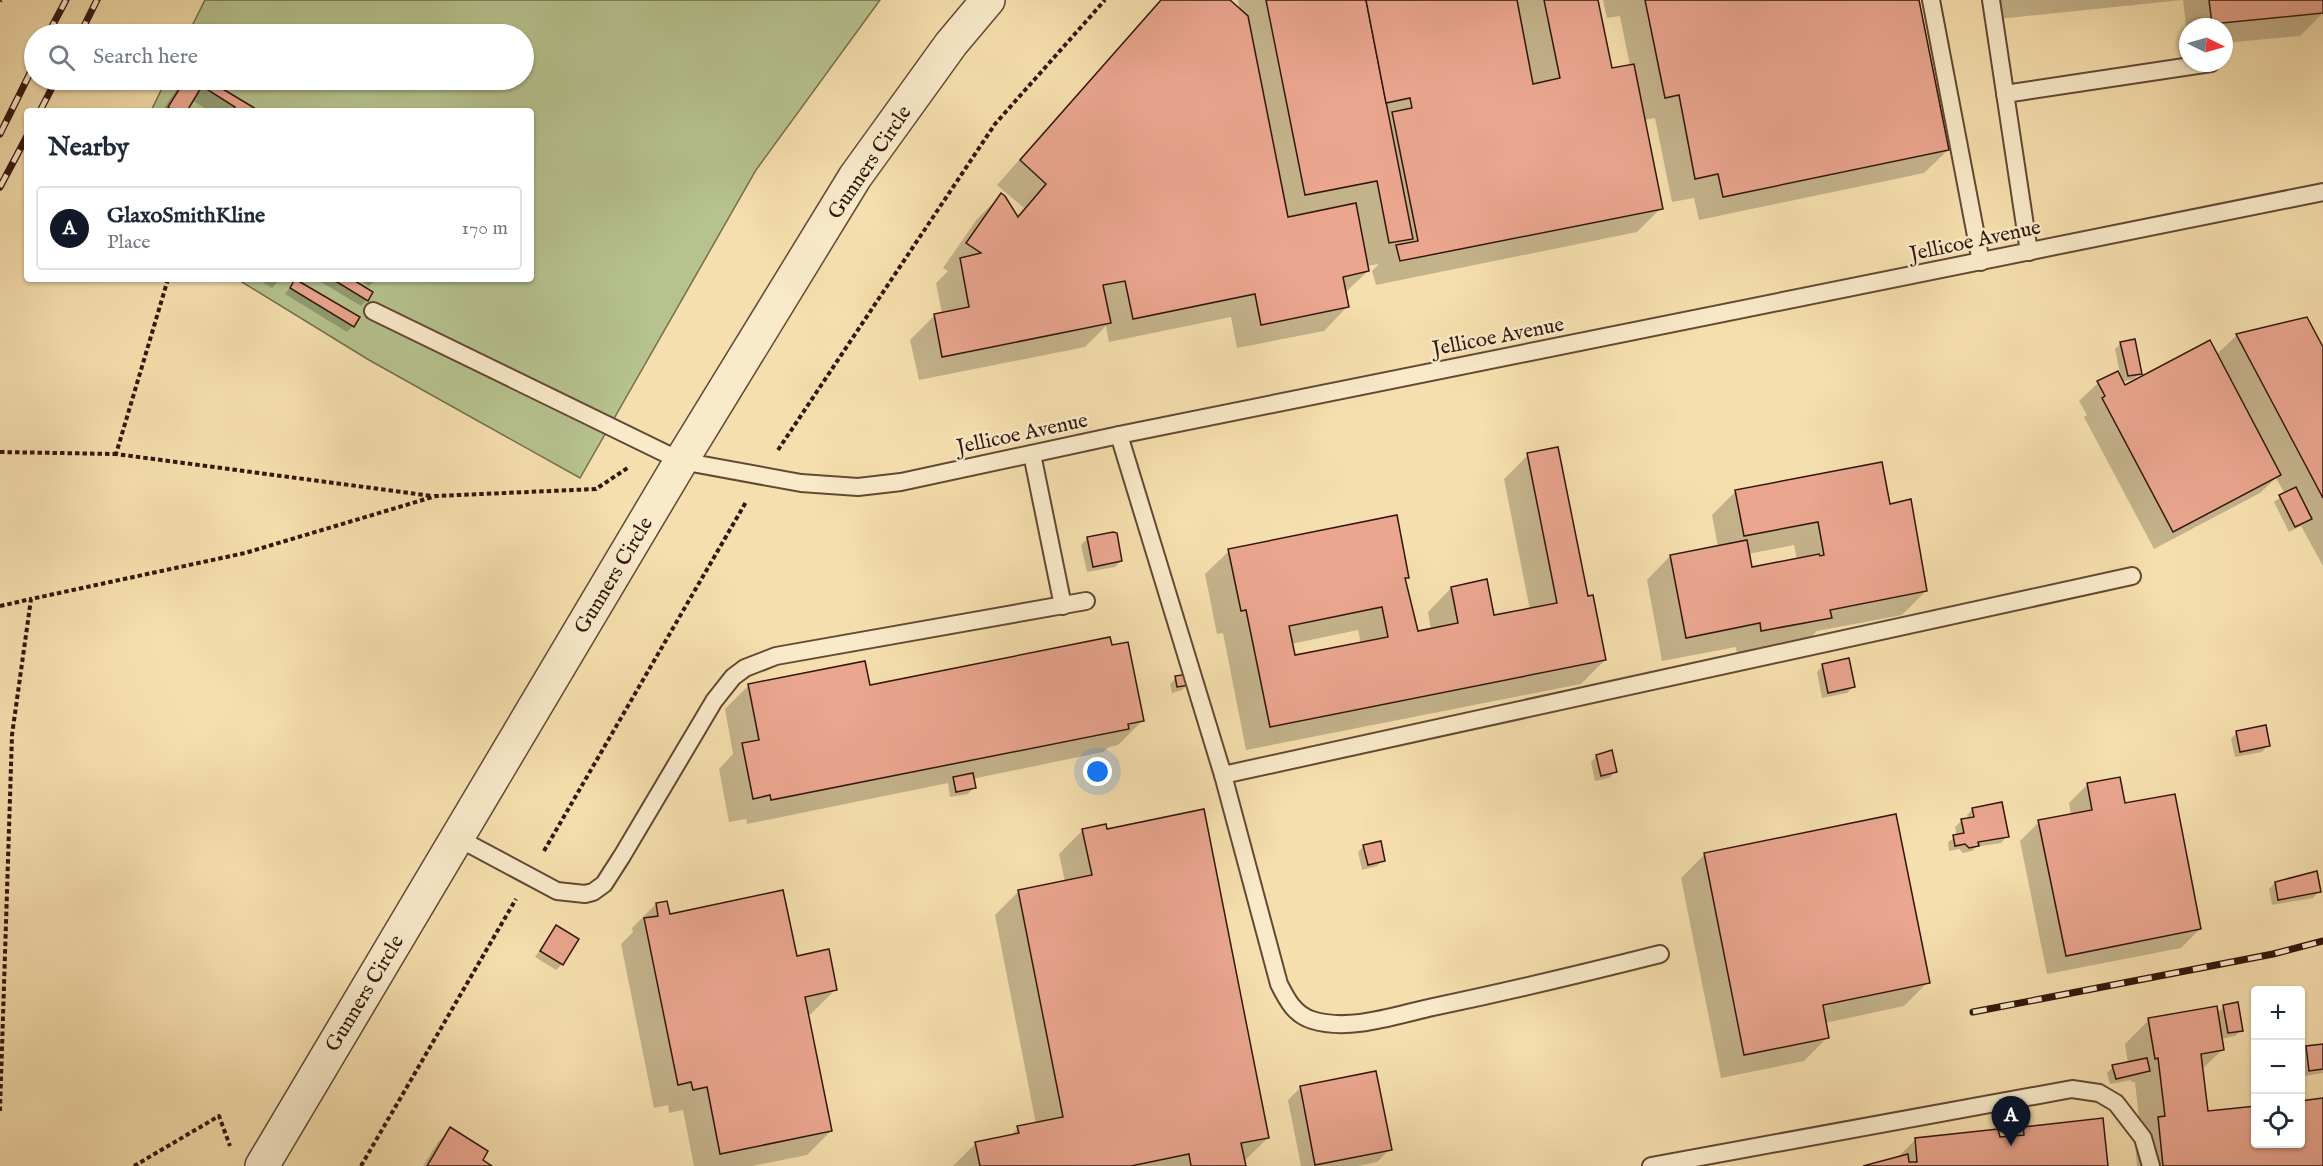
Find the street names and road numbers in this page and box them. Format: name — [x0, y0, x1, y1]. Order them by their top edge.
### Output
street label: Gunners Circle — [822, 100, 918, 225]
street label: Jellicoe Avenue — [1905, 214, 2044, 269]
street label: Jellicoe Avenue — [1428, 311, 1567, 364]
street label: Jellicoe Avenue — [952, 407, 1091, 462]
street label: Gunners Circle — [569, 512, 660, 639]
street label: Gunners Circle — [320, 930, 411, 1057]

